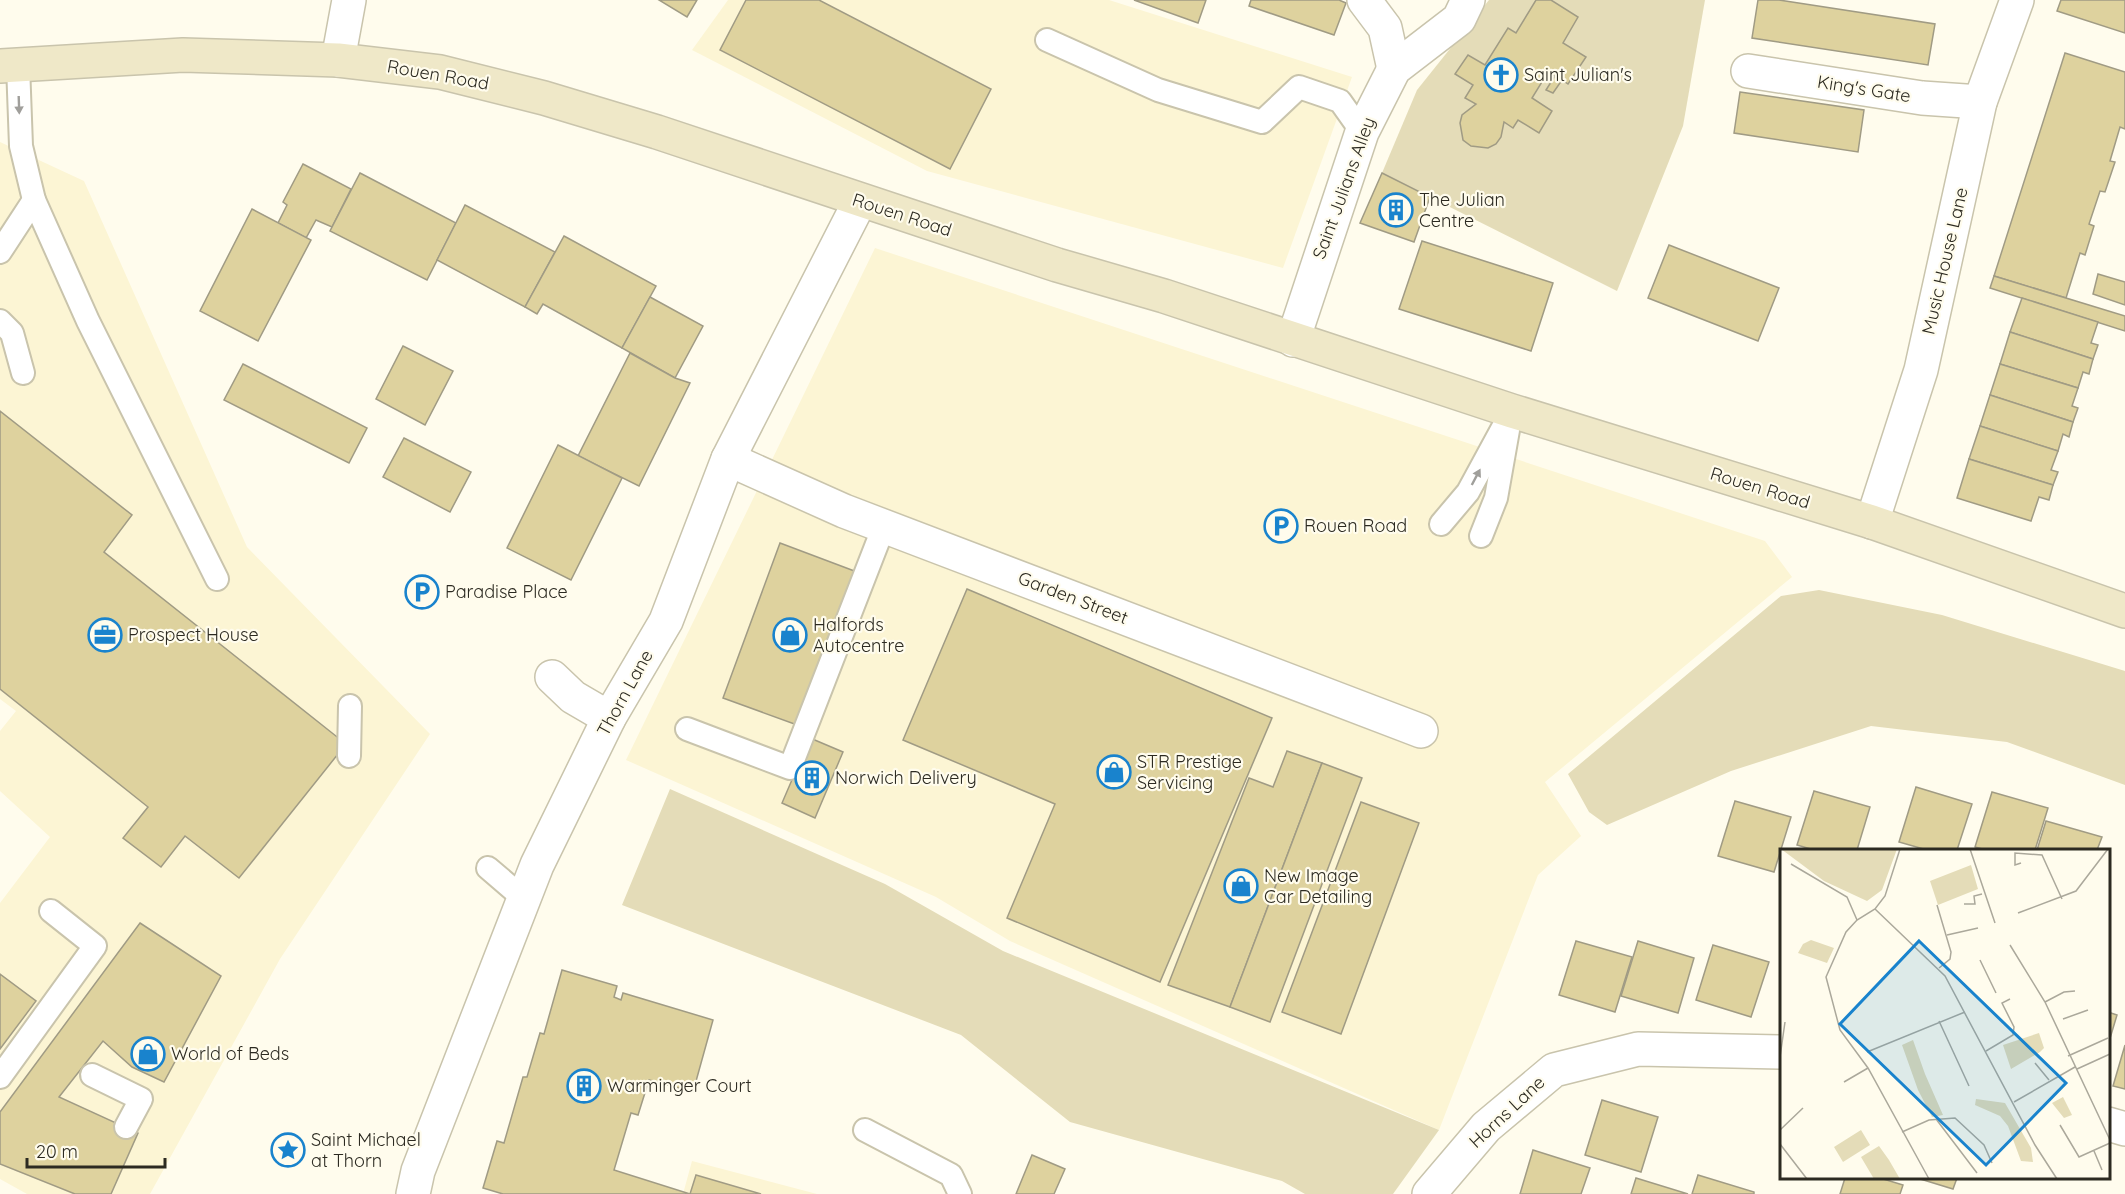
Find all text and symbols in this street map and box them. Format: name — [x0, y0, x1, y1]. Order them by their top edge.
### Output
street label: Rouen Road — [385, 54, 491, 95]
church icon: Saint Julian's — [1483, 57, 1519, 93]
place label: Saint Julian's — [1524, 63, 1632, 86]
street label: King's Gate — [1816, 70, 1912, 107]
one-way arrow — [15, 96, 24, 115]
street label: Saint Julians Alley — [1307, 114, 1380, 262]
street label: Music House Lane — [1916, 185, 1973, 337]
street label: Rouen Road — [850, 188, 955, 241]
place label: The Julian Centre — [1419, 188, 1505, 232]
building icon: The Julian Centre — [1378, 192, 1414, 228]
street label: Rouen Road — [1707, 461, 1813, 514]
one-way arrow — [1471, 469, 1481, 486]
parking icon: Rouen Road — [1263, 508, 1299, 544]
place label: Rouen Road — [1304, 514, 1407, 537]
street label: Garden Street — [1015, 566, 1131, 629]
parking icon: Paradise Place — [404, 574, 440, 610]
place label: Paradise Place — [445, 580, 568, 603]
place label: Halfords Autocentre — [813, 613, 904, 657]
office icon: Prospect House — [87, 617, 123, 653]
shop icon: Halfords Autocentre — [772, 617, 808, 653]
place label: Prospect House — [128, 623, 259, 646]
street label: Thorn Lane — [591, 646, 658, 740]
place label: STR Prestige Servicing — [1137, 750, 1242, 794]
shop icon: STR Prestige Servicing — [1096, 754, 1132, 790]
building icon: Norwich Delivery — [794, 760, 830, 796]
place label: Norwich Delivery — [835, 766, 977, 789]
inset map — [1780, 849, 2110, 1179]
place label: New Image Car Detailing — [1264, 864, 1372, 908]
shop icon: New Image Car Detailing — [1223, 868, 1259, 904]
shop icon: World of Beds — [130, 1036, 166, 1072]
place label: World of Beds — [171, 1042, 289, 1065]
building icon: Warminger Court — [566, 1068, 602, 1104]
street label: Horns Lane — [1464, 1071, 1549, 1153]
place label: Warminger Court — [607, 1074, 752, 1097]
place label: Saint Michael at Thorn — [311, 1128, 421, 1172]
scale bar — [27, 1131, 165, 1169]
place icon: Saint Michael at Thorn — [270, 1132, 306, 1168]
text: 20 m — [36, 1140, 78, 1163]

